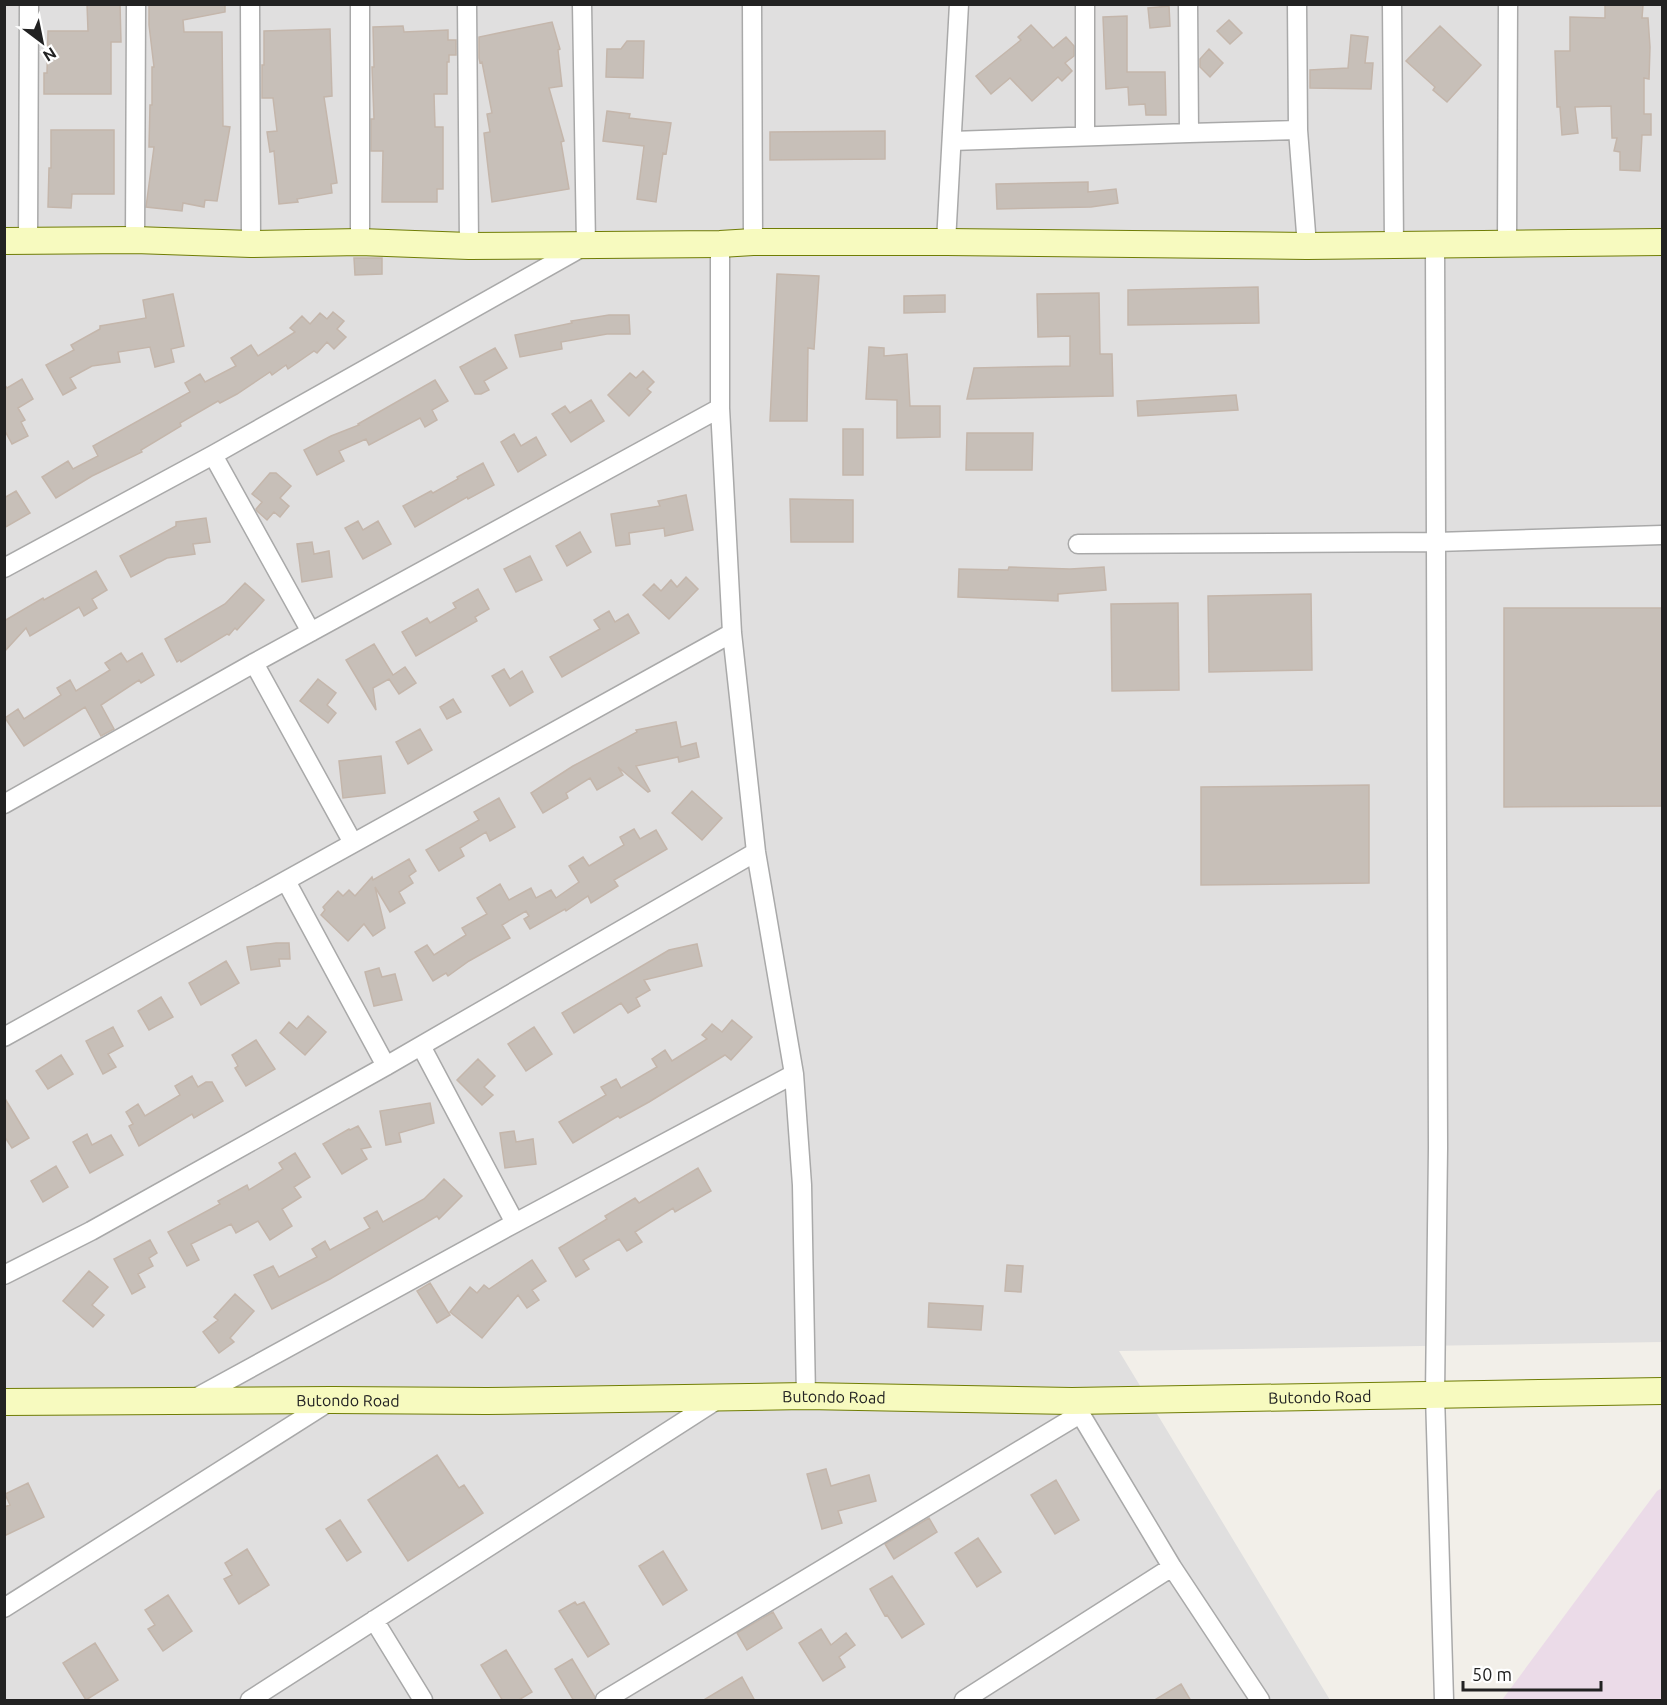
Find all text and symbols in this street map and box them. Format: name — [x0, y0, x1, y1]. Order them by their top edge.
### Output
north arrow — [12, 12, 72, 72]
text: N — [40, 44, 60, 66]
street label: Butondo Road — [782, 1387, 886, 1406]
street label: Butondo Road — [1268, 1387, 1372, 1407]
street label: Butondo Road — [296, 1391, 400, 1409]
scale bar — [1463, 1654, 1601, 1692]
text: 50 m — [1472, 1664, 1512, 1684]

